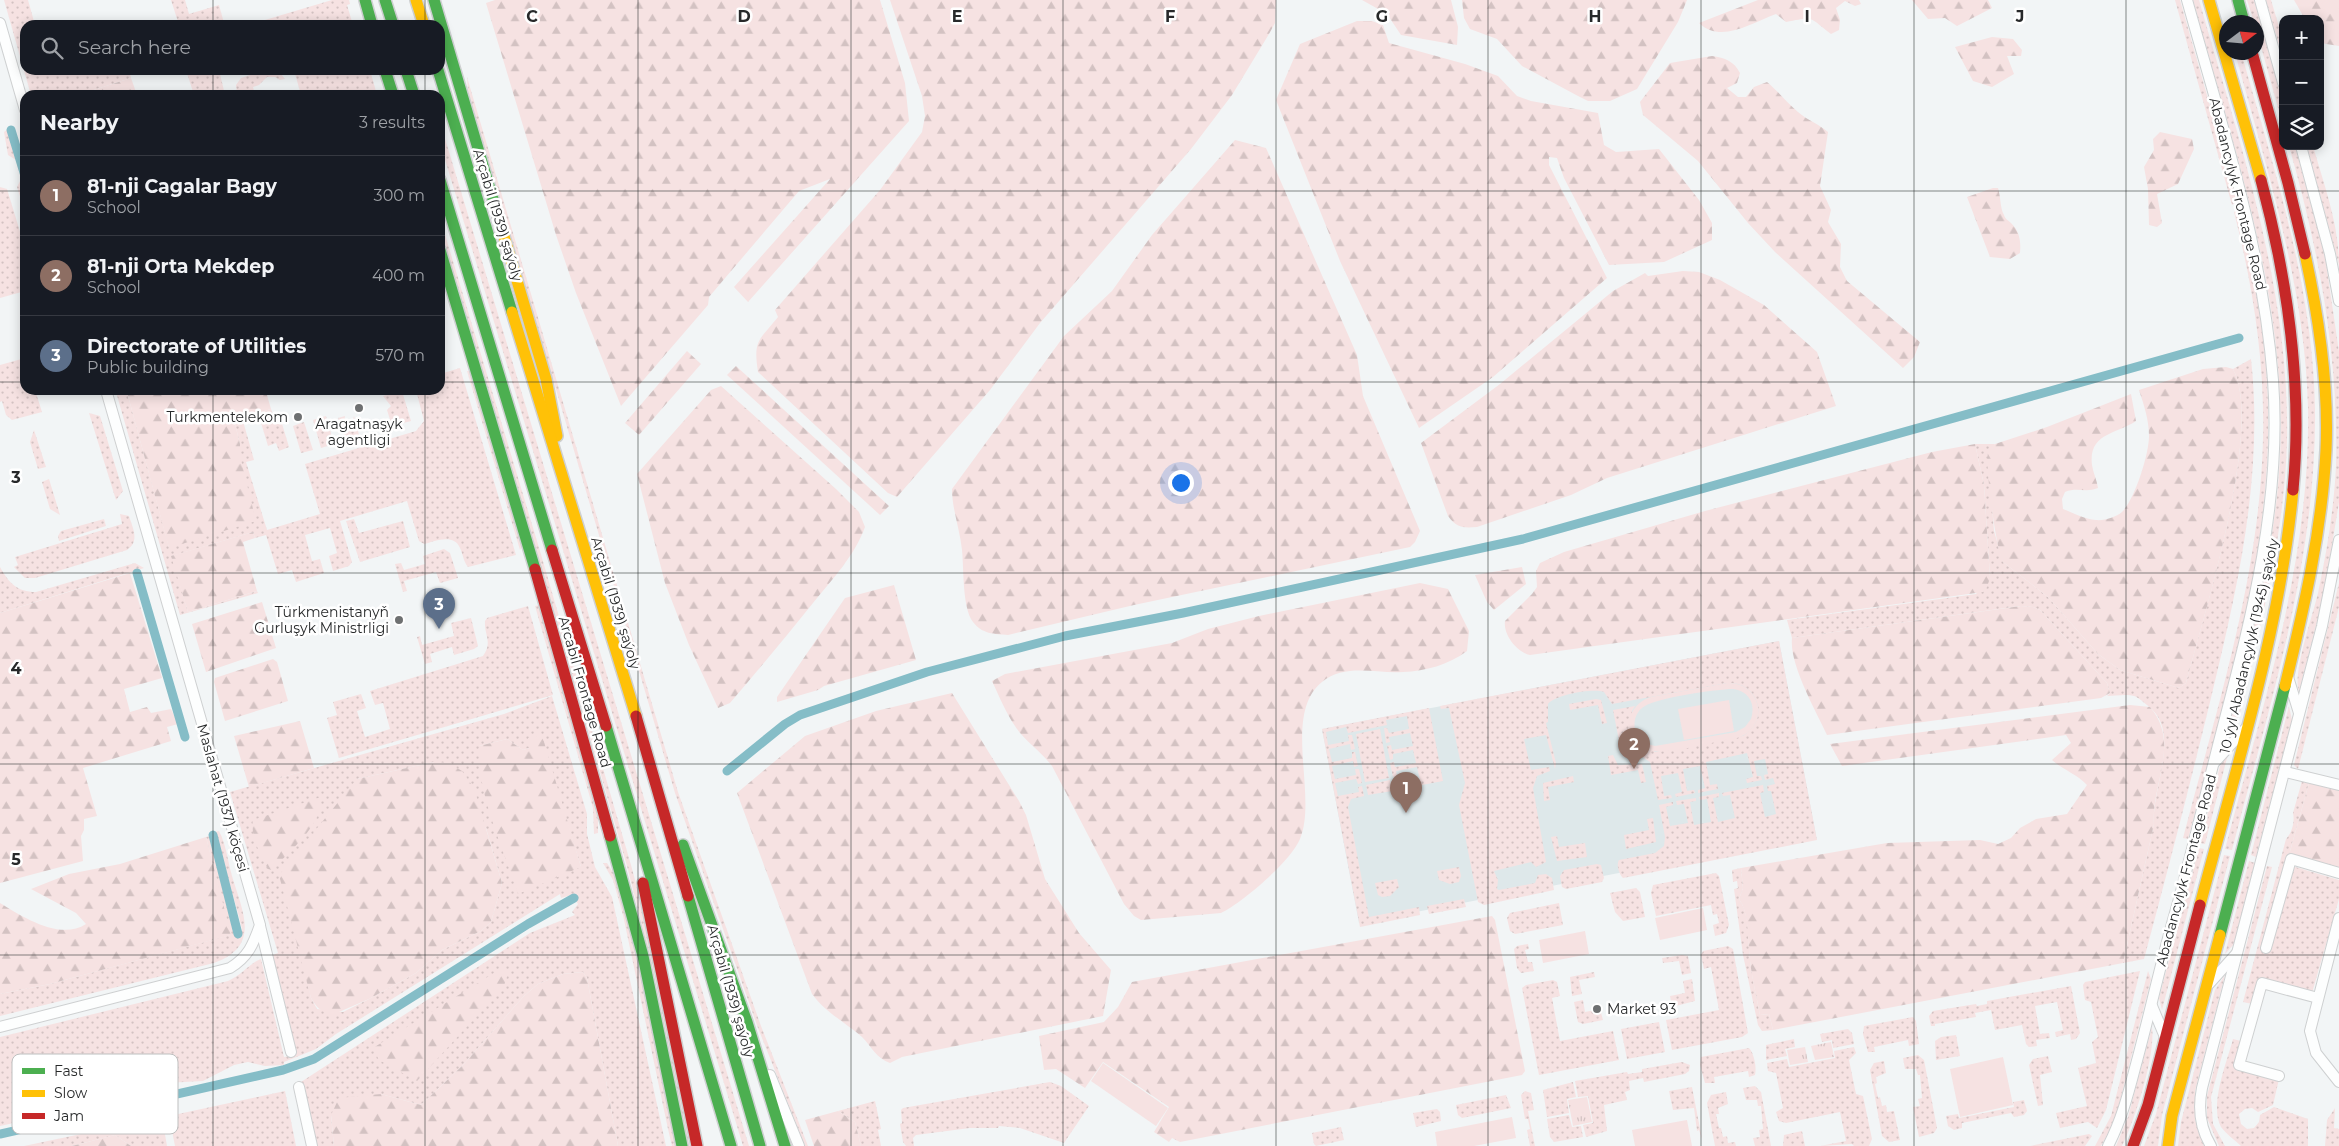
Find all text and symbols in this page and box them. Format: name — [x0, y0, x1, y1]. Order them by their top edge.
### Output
text: C — [526, 7, 538, 26]
text: D — [737, 7, 751, 26]
text: E — [952, 7, 962, 26]
text: F — [1165, 7, 1175, 26]
text: G — [1376, 7, 1388, 26]
text: H — [1589, 7, 1601, 26]
text: I — [1804, 7, 1810, 26]
text: J — [2015, 7, 2024, 26]
north arrow — [2219, 15, 2264, 60]
map controls — [2279, 15, 2324, 150]
button: + — [2279, 15, 2324, 60]
search box — [20, 20, 445, 75]
icon: search — [38, 34, 66, 62]
text: Search here — [78, 36, 191, 59]
button: − — [2279, 60, 2324, 105]
street label: Abadancylyk Frontage Road — [2205, 96, 2271, 292]
button: layers — [2279, 105, 2324, 150]
text: Nearby — [40, 110, 119, 135]
text: 3 results — [359, 113, 425, 132]
street label: Arçabil (1939) şaýoly — [469, 147, 527, 284]
text: 81-nji Cagalar Bagy — [87, 175, 277, 198]
text: 1 — [53, 186, 59, 205]
text: 300 m — [374, 186, 425, 205]
text: School — [87, 198, 141, 217]
text: 81-nji Orta Mekdep — [87, 255, 274, 278]
text: 2 — [51, 266, 61, 285]
text: 400 m — [372, 266, 425, 285]
text: School — [87, 278, 141, 297]
text: Directorate of Utilities — [87, 335, 306, 358]
text: 3 — [51, 346, 61, 365]
text: 570 m — [375, 346, 425, 365]
text: Public building — [87, 358, 209, 377]
marker: Aragatnaşyk agentligi — [353, 402, 365, 414]
place label: Turkmentelekom — [166, 408, 288, 426]
marker: Turkmentelekom — [292, 411, 304, 423]
place label: Aragatnaşyk agentligi — [315, 415, 403, 449]
text: 3 — [10, 468, 21, 487]
your location — [1168, 470, 1194, 496]
street label: Arçabil (1939) şaýoly — [587, 535, 645, 672]
street label: 10 ýyl Abadançylyk (1945) şaýoly — [2215, 536, 2283, 755]
pin: 3 — [423, 588, 455, 629]
place label: Türkmenistanyň Gurluşyk Ministrligi — [254, 603, 389, 637]
marker: Türkmenistanyň Gurluşyk Ministrligi — [393, 614, 405, 626]
street label: Arcabil Frontage Road — [555, 614, 615, 770]
text: 4 — [10, 659, 22, 678]
street label: Maslahat (1937) köçesi — [193, 722, 253, 874]
pin: 2 — [1618, 728, 1650, 769]
pin: 1 — [1390, 772, 1422, 813]
street label: Abadancylyk Frontage Road — [2152, 772, 2220, 968]
text: 5 — [11, 850, 21, 869]
street label: Arçabil (1939) şaýoly — [703, 922, 759, 1060]
place label: Market 93 — [1607, 1000, 1676, 1018]
marker: Market 93 — [1591, 1003, 1603, 1015]
legend — [12, 1054, 178, 1134]
text: Fast — [54, 1062, 84, 1080]
text: Slow — [54, 1084, 88, 1102]
text: Jam — [53, 1107, 84, 1125]

